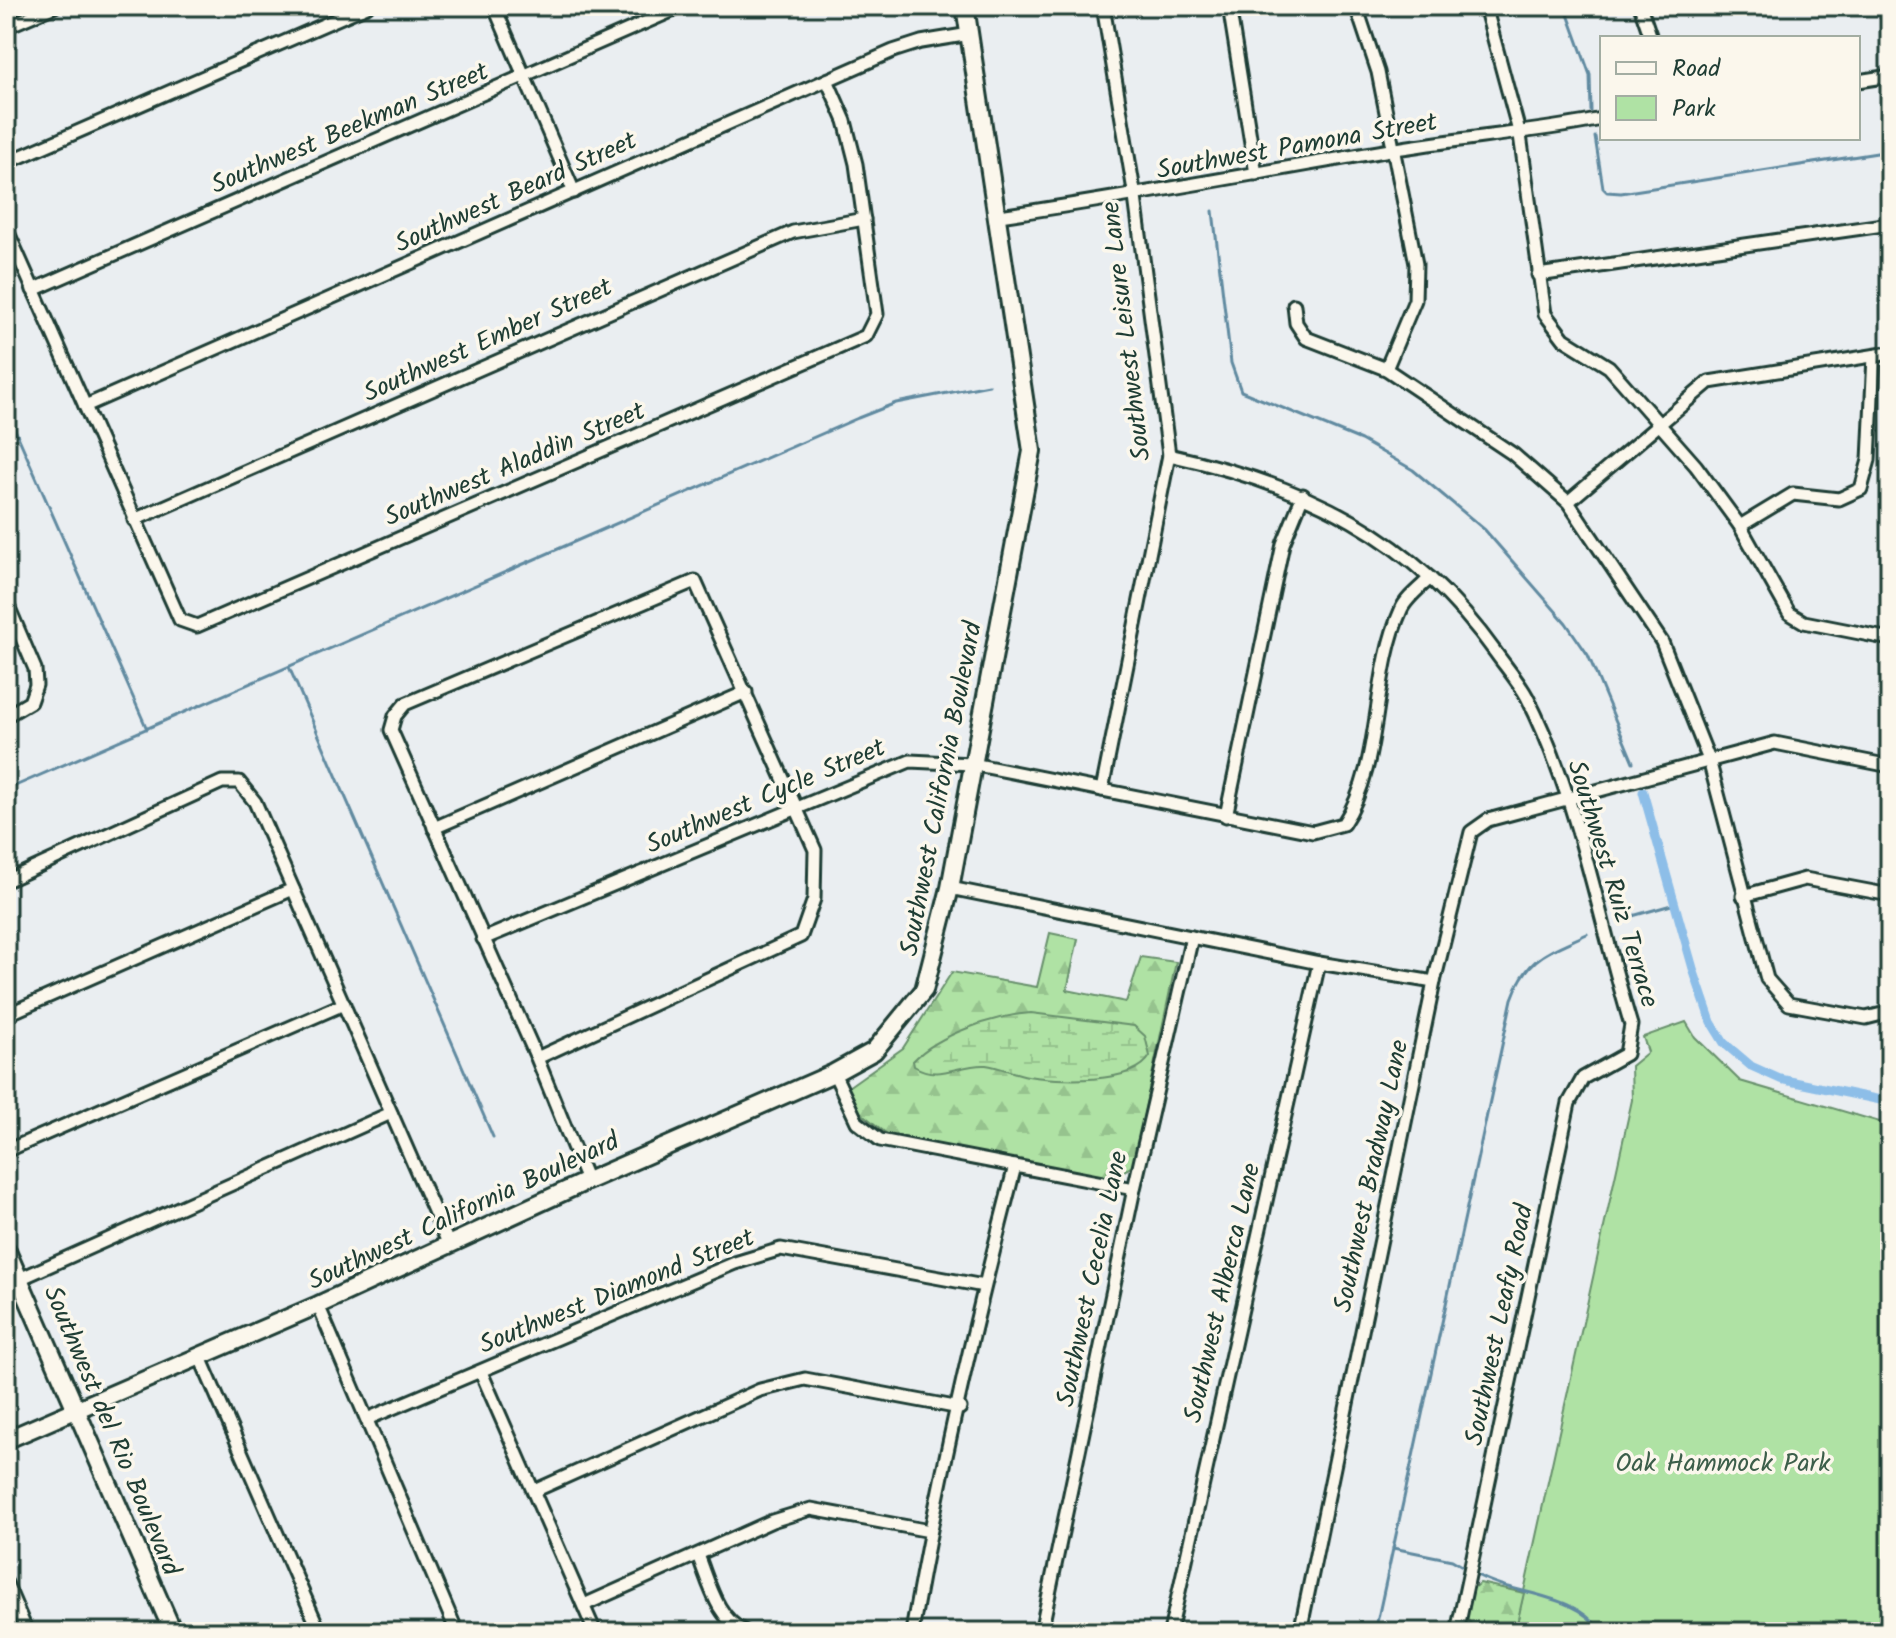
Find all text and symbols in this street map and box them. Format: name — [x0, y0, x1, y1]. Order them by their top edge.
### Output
legend — [1600, 36, 1860, 140]
text: Road — [1672, 50, 1721, 89]
street label: Southwest Beekman Street — [205, 51, 496, 207]
text: Park — [1672, 90, 1716, 129]
street label: Southwest Pamona Street — [1153, 101, 1441, 192]
street label: Southwest Beard Street — [388, 120, 645, 265]
street label: Southwest Leisure Lane — [1090, 199, 1164, 463]
street label: Southwest Ember Street — [357, 267, 620, 415]
street label: Southwest Aladdin Street — [378, 391, 653, 539]
street label: Southwest California Boulevard — [889, 617, 995, 960]
street label: Southwest Cycle Street — [640, 727, 893, 866]
street label: Southwest Ruiz Terrace — [1554, 755, 1670, 1013]
street label: Southwest Bradway Lane — [1323, 1036, 1421, 1316]
street label: Southwest California Boulevard — [301, 1121, 628, 1303]
street label: Southwest Cecelia Lane — [1045, 1147, 1141, 1411]
street label: Southwest Alberca Lane — [1173, 1159, 1273, 1427]
street label: Southwest Leafy Road — [1454, 1200, 1546, 1449]
street label: Southwest Diamond Street — [473, 1217, 762, 1366]
street label: Southwest del Rio Boulevard — [31, 1279, 192, 1584]
park label: Oak Hammock Park — [1616, 1443, 1831, 1485]

